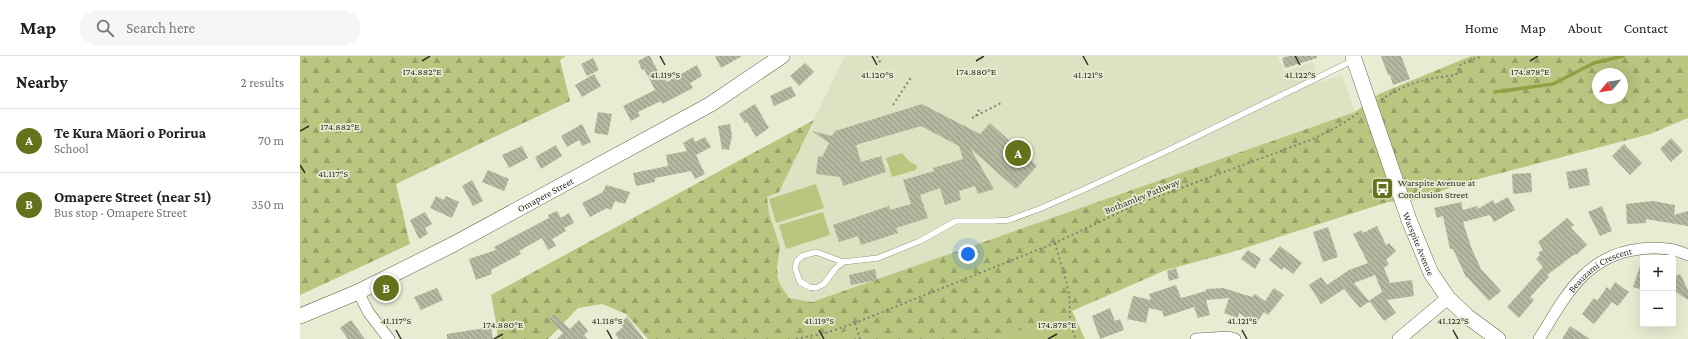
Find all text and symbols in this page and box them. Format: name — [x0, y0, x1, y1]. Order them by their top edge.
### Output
search box — [80, 10, 360, 46]
text: Map — [20, 17, 56, 38]
icon: search — [94, 17, 116, 39]
text: Search here — [126, 20, 195, 36]
text: Home — [1465, 20, 1498, 36]
text: Map — [1520, 20, 1546, 36]
text: About — [1568, 20, 1602, 36]
text: Contact — [1624, 20, 1668, 36]
text: 174.882°E — [402, 66, 442, 77]
text: 174.880°E — [956, 66, 997, 77]
text: 174.878°E — [1511, 66, 1550, 77]
north arrow — [1592, 68, 1628, 104]
text: 41.119°S — [650, 69, 681, 80]
text: 41.120°S — [861, 69, 894, 80]
text: 41.121°S — [1073, 69, 1103, 80]
text: 41.122°S — [1284, 69, 1316, 80]
text: Nearby — [16, 73, 68, 92]
text: 2 results — [241, 75, 284, 90]
text: 174.882°E — [320, 121, 360, 132]
text: Te Kura Māori o Porirua — [54, 125, 206, 141]
text: A — [25, 133, 33, 148]
text: 70 m — [258, 133, 284, 148]
pin: A — [1005, 138, 1031, 168]
text: School — [54, 141, 89, 156]
text: 41.117°S — [318, 168, 348, 179]
street label: Omapere Street — [515, 174, 576, 214]
bus stop icon: Warspite Avenue at Conclusion Street — [1370, 175, 1396, 201]
street label: Bothamley Pathway — [1103, 176, 1181, 216]
place label: Warspite Avenue at Conclusion Street — [1398, 177, 1476, 200]
text: Omapere Street (near 51) — [54, 189, 212, 205]
text: B — [25, 197, 33, 212]
text: 350 m — [251, 197, 284, 212]
text: Bus stop · Omapere Street — [54, 205, 187, 220]
street label: Warspite Avenue — [1401, 211, 1437, 278]
your location — [958, 244, 978, 264]
street label: Beauzami Crescent — [1565, 245, 1634, 294]
map controls — [1640, 255, 1676, 327]
button: + — [1640, 255, 1676, 291]
pin: B — [373, 273, 399, 303]
button: − — [1640, 291, 1676, 327]
text: 41.117°S — [381, 315, 411, 326]
text: 41.118°S — [592, 315, 623, 326]
text: 41.119°S — [804, 315, 835, 326]
text: 41.121°S — [1227, 315, 1257, 326]
text: 41.122°S — [1437, 315, 1469, 326]
text: 174.880°E — [483, 319, 524, 330]
text: 174.878°E — [1038, 319, 1077, 330]

